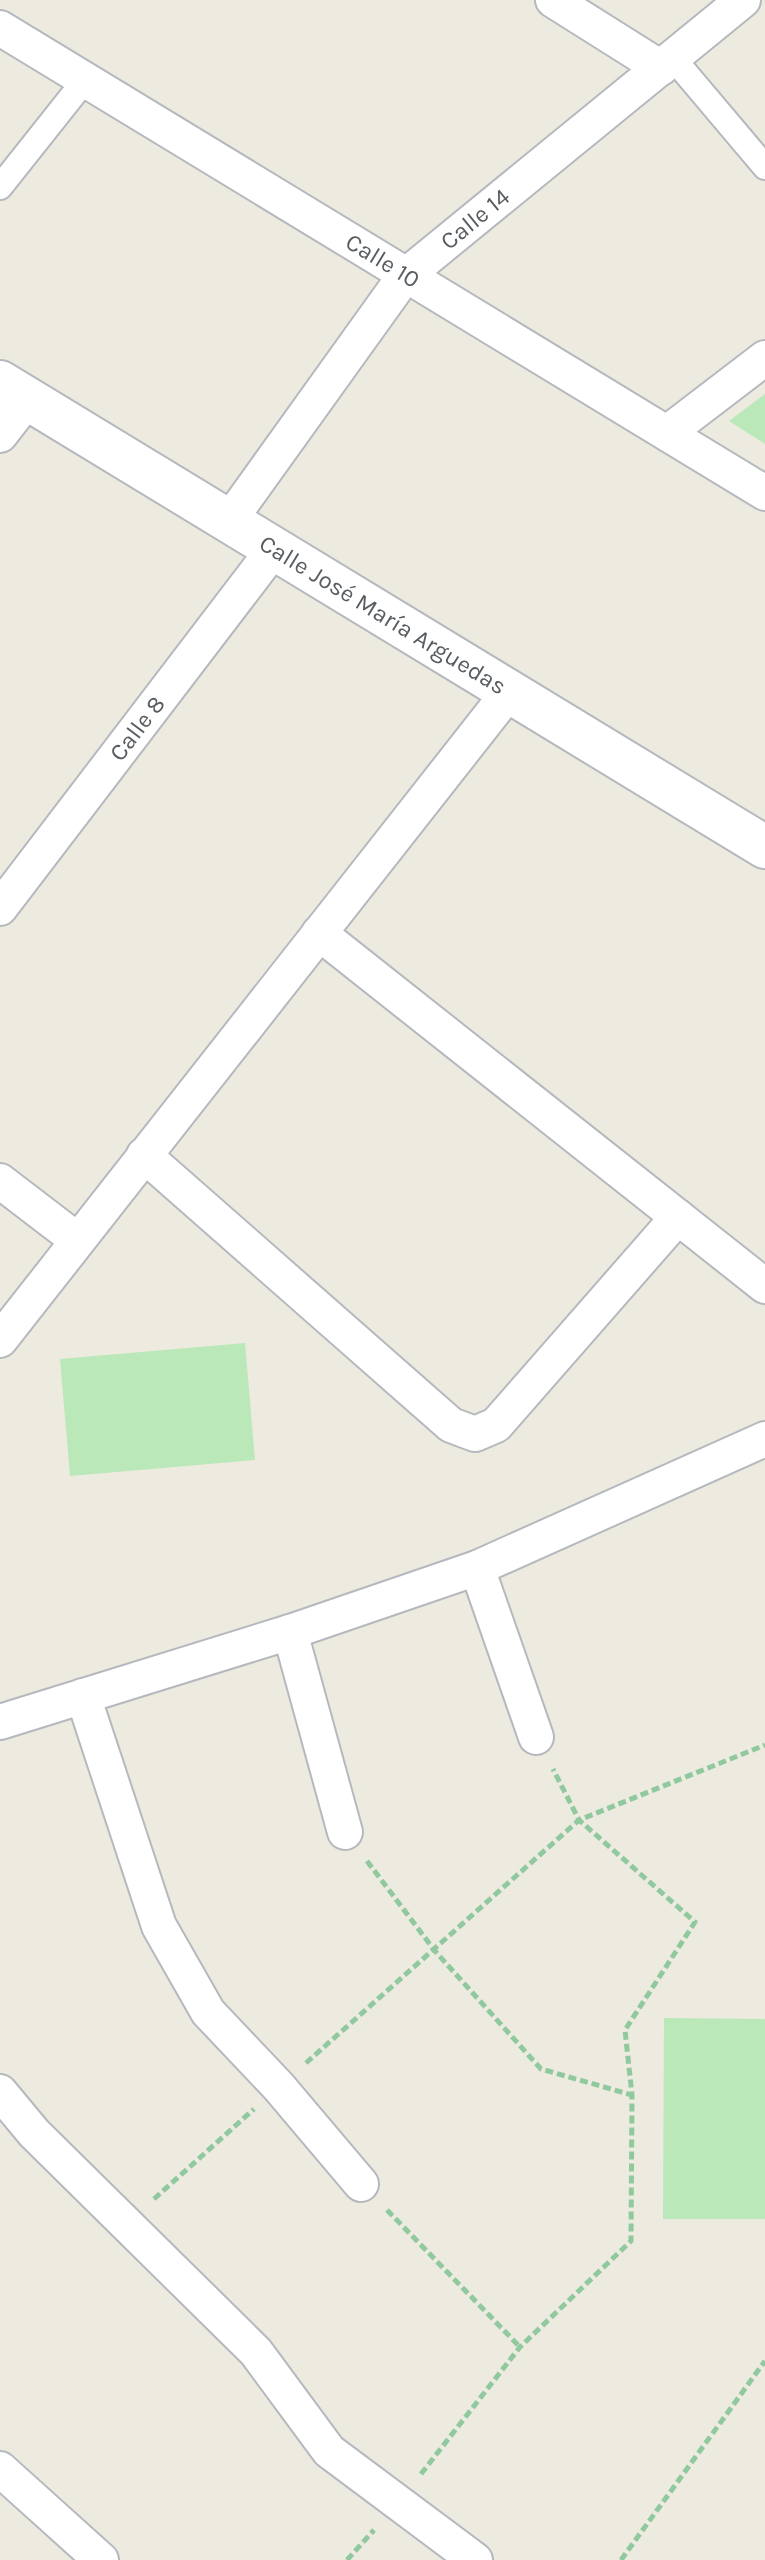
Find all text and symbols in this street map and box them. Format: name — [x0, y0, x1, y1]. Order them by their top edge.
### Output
street label: Calle 14 — [435, 183, 515, 255]
street label: Calle 10 — [341, 228, 425, 294]
street label: Calle José María Arguedas — [254, 529, 511, 700]
street label: Calle 8 — [103, 690, 171, 766]

